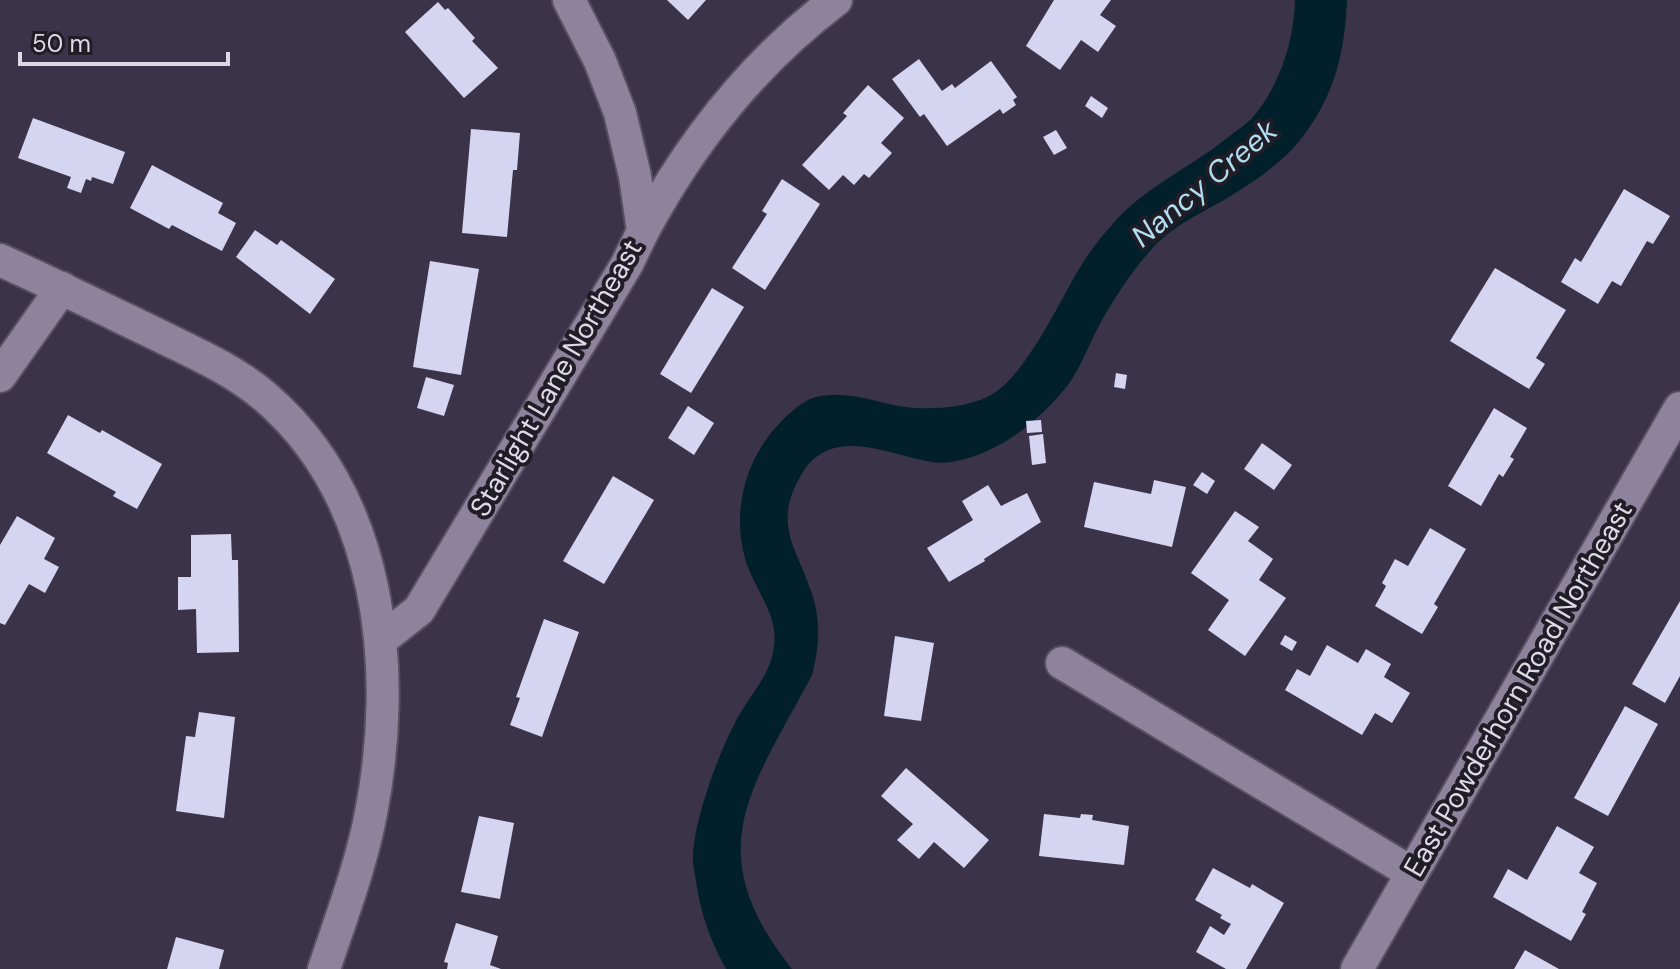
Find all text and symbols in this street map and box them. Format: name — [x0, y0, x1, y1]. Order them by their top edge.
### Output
scale bar — [20, 16, 228, 66]
text: 50 m — [32, 28, 91, 59]
water label: Nancy Creek — [1123, 110, 1285, 255]
street label: Starlight Lane Northeast — [461, 233, 651, 523]
street label: East Powderhorn Road Northeast — [1395, 495, 1641, 883]

